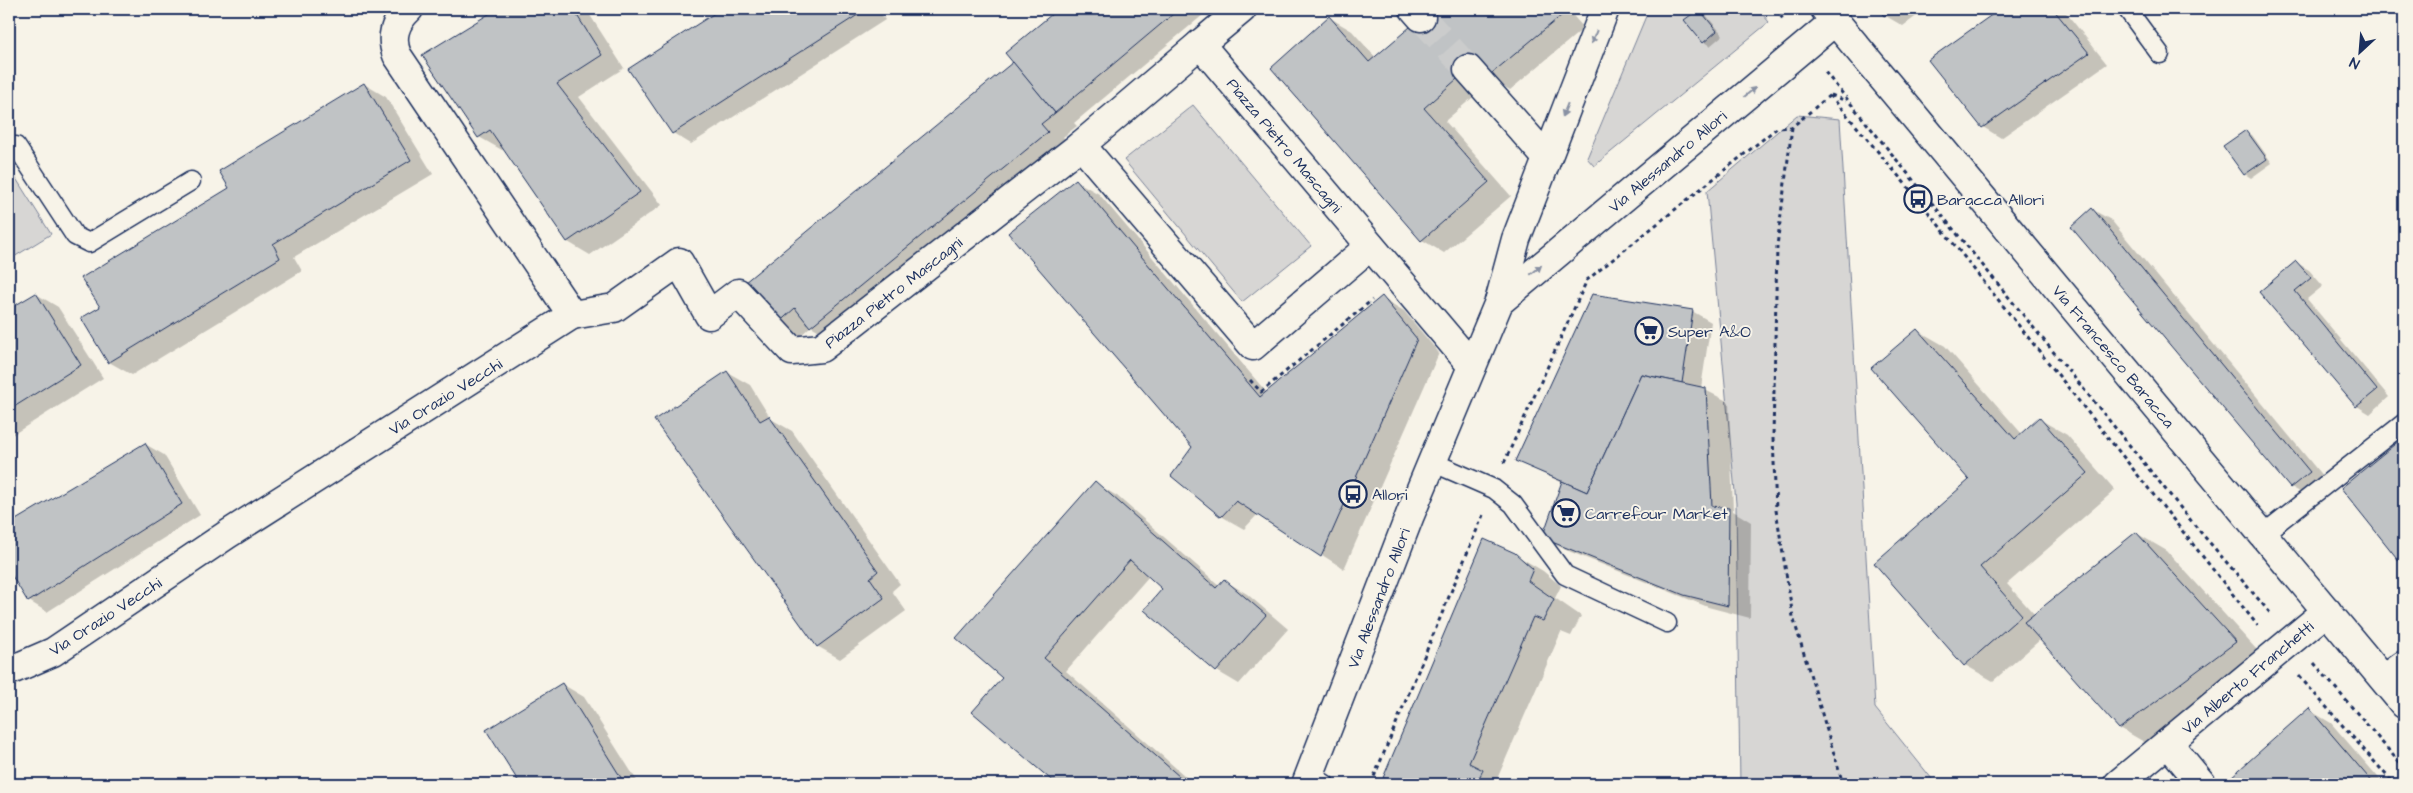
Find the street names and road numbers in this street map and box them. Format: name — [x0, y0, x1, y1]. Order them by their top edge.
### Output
street label: Piazza Pietro Mascagni — [1221, 74, 1348, 219]
street label: Via Alessandro Allori — [1604, 105, 1732, 218]
street label: Piazza Pietro Mascagni — [820, 232, 968, 354]
street label: Via Francesco Baracca — [2047, 281, 2180, 433]
street label: Via Orazio Vecchi — [385, 353, 507, 441]
street label: Via Alessandro Allori — [1342, 525, 1416, 672]
street label: Via Orazio Vecchi — [45, 572, 166, 661]
street label: Via Alberto Franchetti — [2177, 616, 2319, 740]

